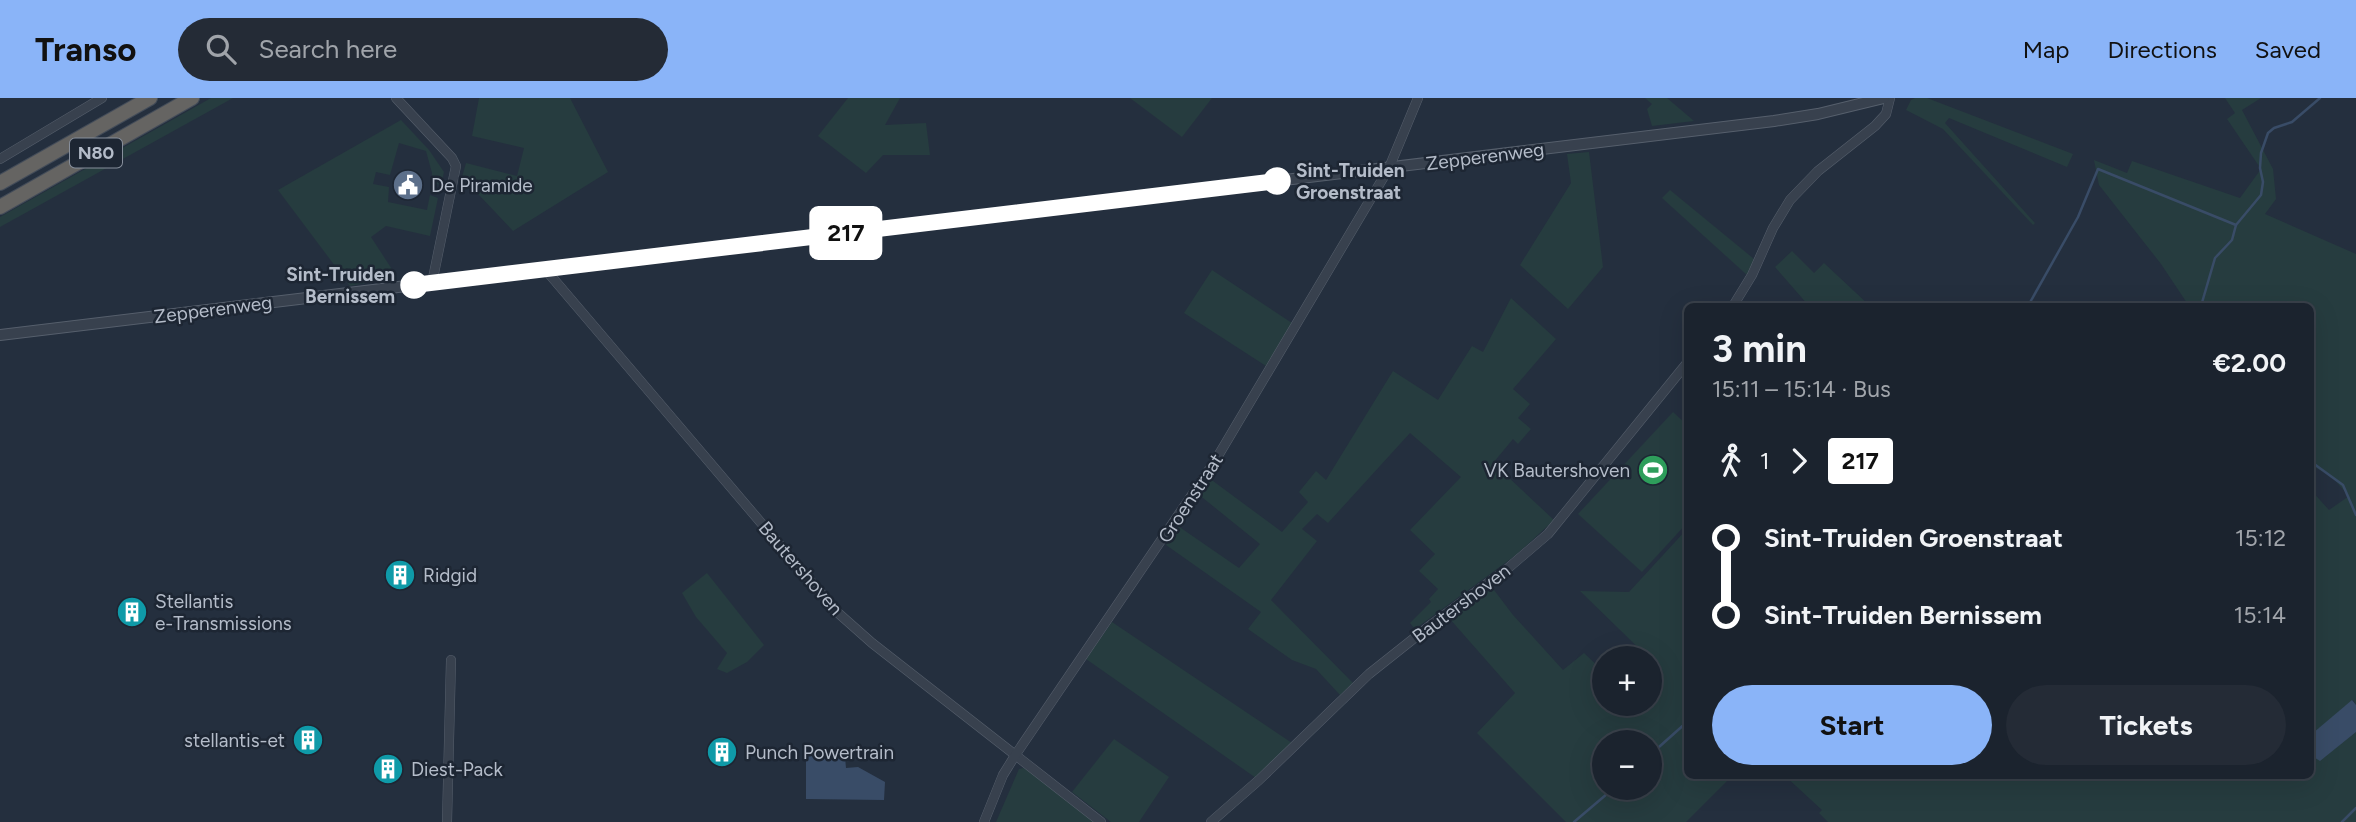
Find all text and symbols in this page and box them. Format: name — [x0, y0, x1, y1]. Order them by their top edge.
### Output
search box — [178, 18, 668, 81]
text: Transo — [35, 30, 136, 69]
icon: search — [202, 30, 240, 68]
text: Search here — [258, 33, 397, 65]
text: Map — [2023, 35, 2069, 64]
text: Directions — [2107, 35, 2217, 64]
text: Saved — [2255, 35, 2321, 64]
road number: N80 — [70, 138, 122, 168]
street label: Zepperenweg — [1425, 138, 1545, 175]
place label: Sint-Truiden Groenstraat — [1296, 159, 1405, 204]
public building icon: De Piramide — [391, 168, 425, 202]
marker: Sint-Truiden Groenstraat — [1264, 168, 1290, 194]
place label: De Piramide — [431, 174, 533, 197]
line badge: 217 — [806, 210, 886, 256]
text: 217 — [827, 218, 865, 247]
place label: Sint-Truiden Bernissem — [286, 263, 395, 308]
marker: Sint-Truiden Bernissem — [401, 272, 427, 298]
street label: Zepperenweg — [153, 291, 273, 328]
text: 3 min — [1712, 326, 1807, 372]
text: €2.00 — [2213, 347, 2286, 379]
text: 15:11 – 15:14 · Bus — [1712, 375, 1891, 403]
icon: walk — [1712, 442, 1750, 480]
icon: forward — [1780, 442, 1818, 480]
text: 217 — [1842, 446, 1879, 475]
text: 1 — [1760, 447, 1770, 475]
street label: Groenstraat — [1153, 449, 1228, 547]
sports icon: VK Bautershoven — [1636, 453, 1670, 487]
place label: VK Bautershoven — [1484, 459, 1630, 482]
street label: Bautershoven — [754, 517, 848, 620]
text: Sint-Truiden Groenstraat — [1764, 522, 2063, 554]
text: 15:12 — [2235, 524, 2286, 552]
building icon: Ridgid — [383, 558, 417, 592]
street label: Bautershoven — [1408, 559, 1515, 648]
place label: Ridgid — [423, 564, 477, 587]
place label: Stellantis e-Transmissions — [155, 590, 292, 635]
building icon: Stellantis e-Transmissions — [115, 595, 149, 629]
text: Sint-Truiden Bernissem — [1764, 599, 2042, 631]
text: 15:14 — [2234, 601, 2286, 629]
map controls — [1592, 646, 1662, 800]
button: + — [1592, 646, 1662, 716]
button: Start — [1712, 685, 1992, 765]
button: Tickets — [2006, 685, 2286, 765]
building icon: stellantis-et — [291, 723, 325, 757]
place label: stellantis-et — [184, 729, 285, 752]
button: − — [1592, 730, 1662, 800]
building icon: Punch Powertrain — [705, 735, 739, 769]
place label: Punch Powertrain — [745, 741, 894, 764]
building icon: Diest-Pack — [371, 752, 405, 786]
place label: Diest-Pack — [411, 758, 504, 781]

